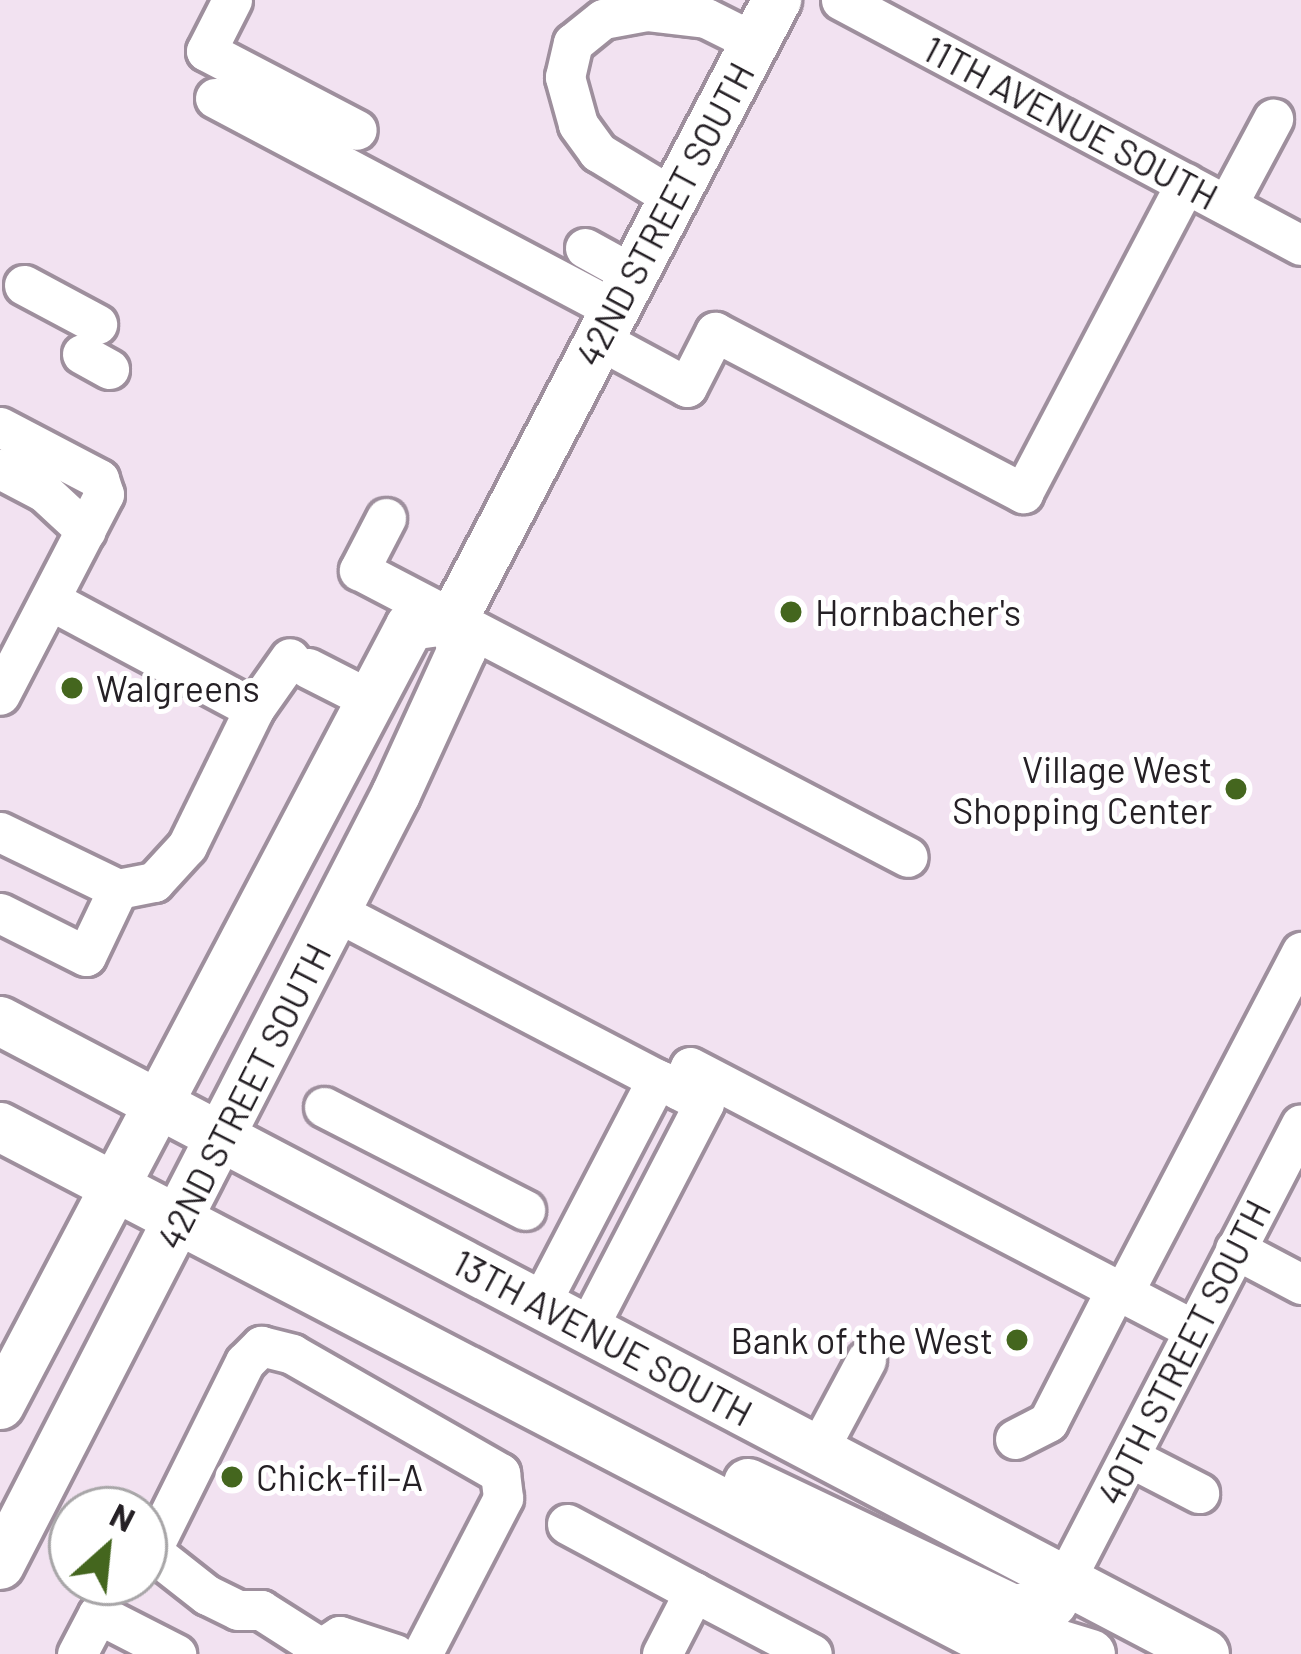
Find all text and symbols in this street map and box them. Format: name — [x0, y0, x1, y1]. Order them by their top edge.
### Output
street label: 11TH AVENUE SOUTH — [917, 26, 1225, 218]
street label: 42ND STREET SOUTH — [566, 55, 762, 373]
place label: Hornbacher's — [815, 590, 1021, 634]
marker: Hornbacher's — [778, 599, 804, 625]
place label: Walgreens — [96, 666, 260, 710]
marker: Walgreens — [59, 675, 85, 701]
place label: Village West Shopping Center — [952, 746, 1212, 831]
marker: Village West Shopping Center — [1223, 776, 1249, 802]
street label: 42ND STREET SOUTH — [147, 936, 339, 1256]
street label: 40TH STREET SOUTH — [1087, 1192, 1279, 1512]
street label: 13TH AVENUE SOUTH — [446, 1240, 760, 1434]
place label: Bank of the West — [730, 1318, 993, 1362]
marker: Bank of the West — [1004, 1327, 1030, 1353]
place label: Chick-fil-A — [256, 1455, 423, 1499]
marker: Chick-fil-A — [219, 1464, 245, 1490]
north arrow — [48, 1486, 168, 1606]
text: N — [104, 1494, 142, 1539]

